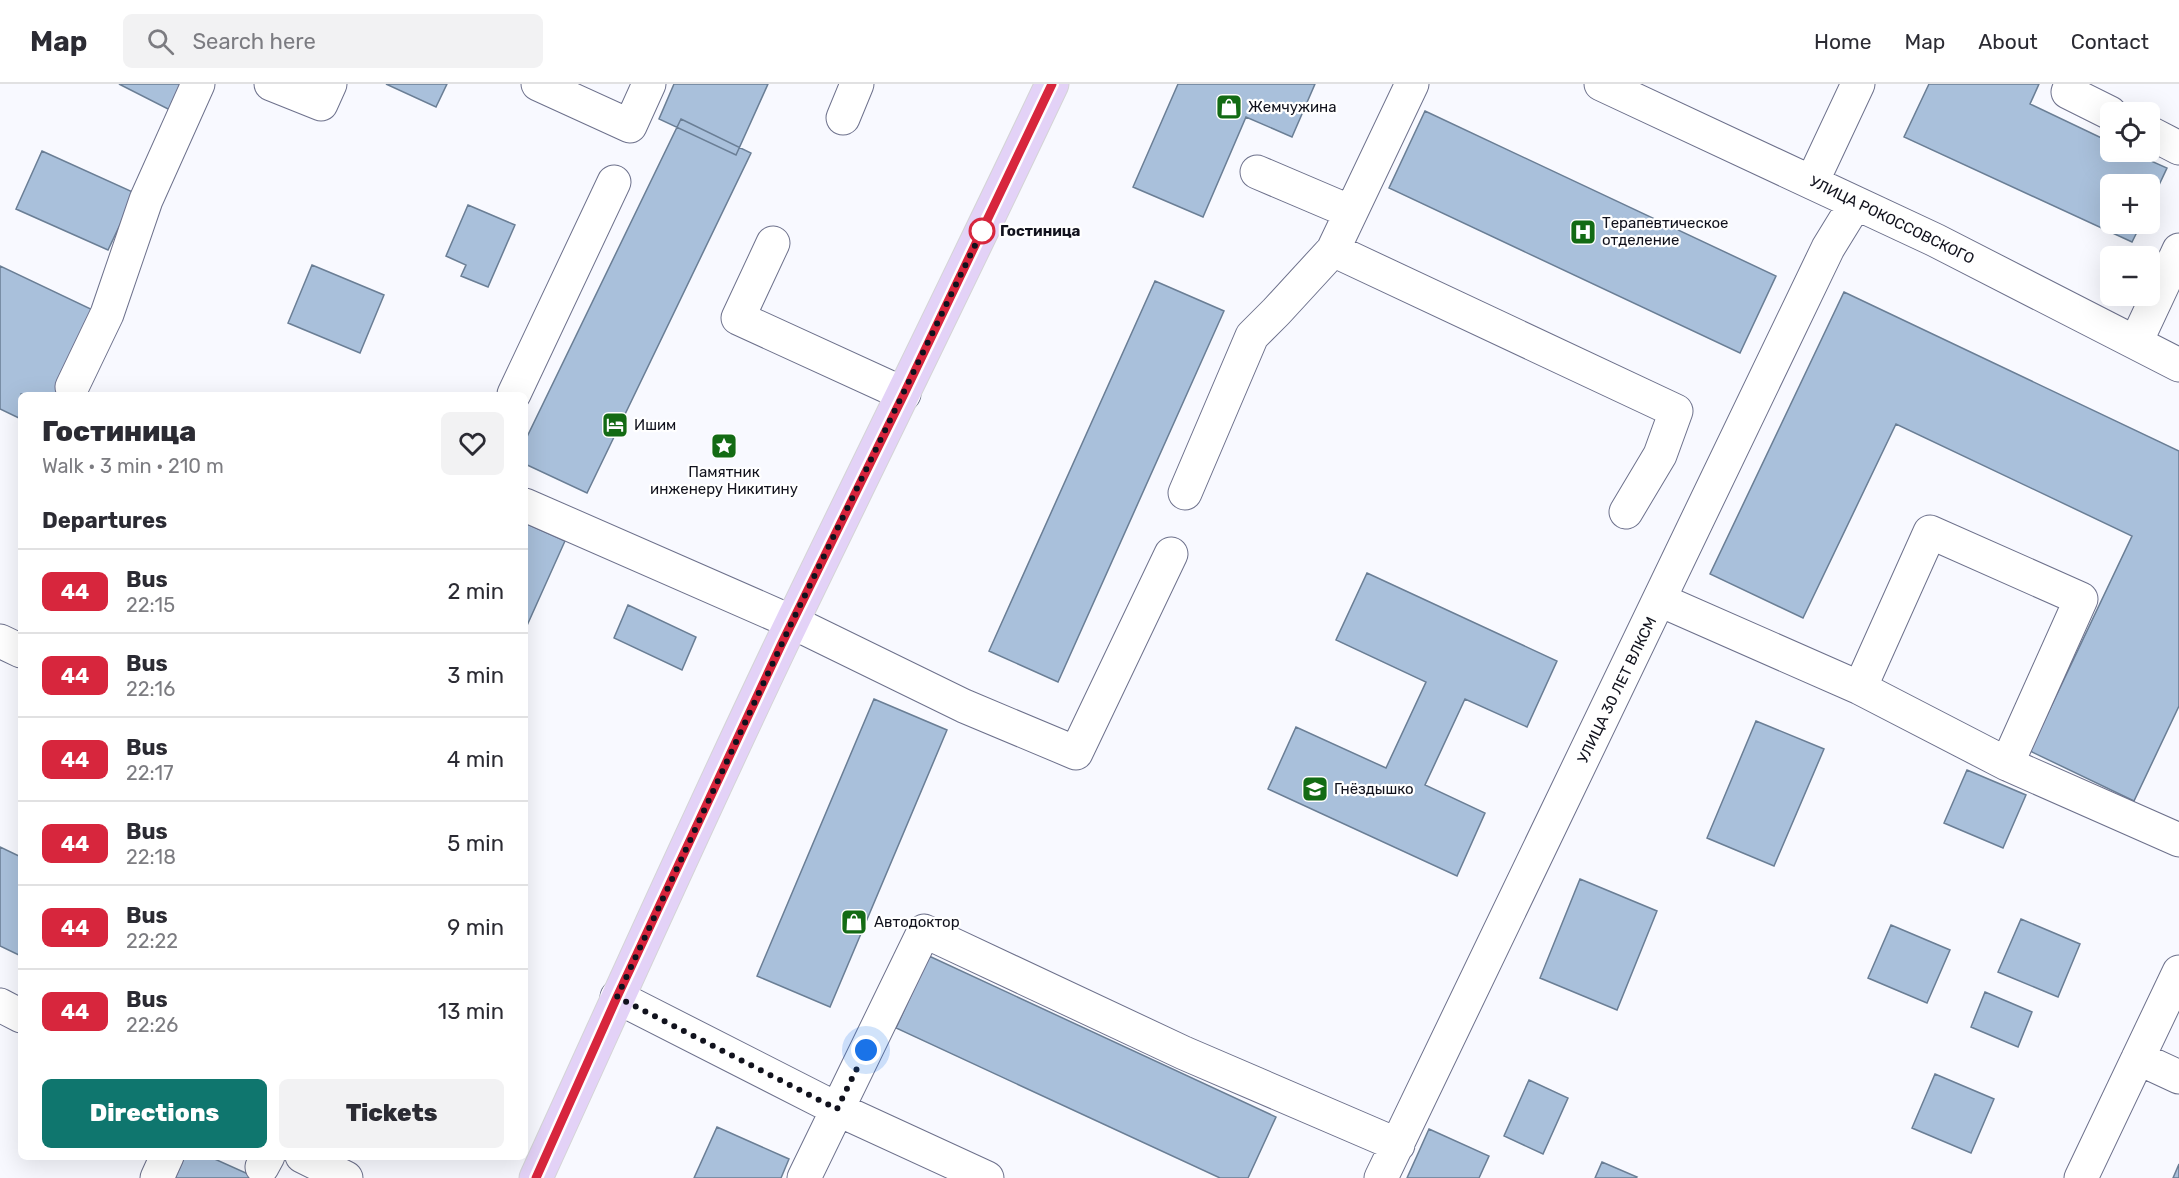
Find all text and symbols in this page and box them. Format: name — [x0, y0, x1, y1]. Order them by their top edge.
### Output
search box — [123, 14, 543, 68]
text: Map — [30, 25, 87, 58]
icon: search — [144, 25, 177, 58]
text: Search here — [192, 28, 316, 55]
text: Home — [1814, 29, 1871, 54]
text: Map — [1904, 29, 1945, 54]
text: About — [1978, 29, 2038, 54]
text: Contact — [2071, 29, 2149, 54]
shop icon: Жемчужина — [1214, 92, 1244, 122]
place label: Жемчужина — [1248, 98, 1337, 116]
map controls — [2100, 102, 2160, 306]
button: locate — [2100, 102, 2160, 162]
street label: УЛИЦА РОКОССОВСКОГО — [1807, 172, 1977, 268]
button: + — [2100, 174, 2160, 234]
place label: Терапевтическое отделение — [1602, 214, 1728, 249]
hospital icon: Терапевтическое отделение — [1568, 217, 1598, 247]
marker: Гостиница — [969, 218, 995, 244]
place label: Гостиница — [1000, 222, 1081, 240]
button: − — [2100, 246, 2160, 306]
hotel icon: Ишим — [600, 410, 630, 440]
button: heart — [441, 412, 504, 475]
text: Гостиница — [42, 415, 196, 448]
place label: Ишим — [634, 416, 676, 434]
place icon: Памятник инженеру Никитину — [709, 431, 739, 461]
text: Walk · 3 min · 210 m — [42, 454, 224, 478]
place label: Памятник инженеру Никитину — [650, 463, 798, 498]
text: Departures — [42, 507, 167, 534]
text: Bus — [126, 566, 168, 593]
text: 2 min — [447, 578, 504, 605]
text: 44 — [61, 579, 89, 604]
text: 22:15 — [126, 593, 175, 617]
street label: УЛИЦА 30 ЛЕТ ВЛКСМ — [1574, 614, 1660, 766]
text: Bus — [126, 650, 168, 677]
text: 3 min — [447, 662, 504, 689]
text: 44 — [61, 663, 89, 688]
text: 22:16 — [126, 677, 175, 701]
text: Bus — [126, 734, 168, 761]
text: 4 min — [447, 746, 504, 773]
text: 44 — [61, 747, 89, 772]
text: 22:17 — [126, 761, 173, 785]
school or university icon: Гнёздышко — [1300, 774, 1330, 804]
place label: Гнёздышко — [1334, 780, 1414, 798]
text: Bus — [126, 818, 168, 845]
text: 5 min — [447, 830, 504, 857]
text: 44 — [61, 831, 89, 856]
text: 22:18 — [126, 845, 176, 869]
text: Bus — [126, 902, 168, 929]
shop icon: Автодоктор — [839, 907, 869, 937]
place label: Автодоктор — [874, 913, 960, 931]
text: 9 min — [447, 914, 504, 941]
text: 44 — [61, 915, 89, 940]
text: 22:22 — [126, 929, 178, 953]
text: Bus — [126, 986, 168, 1013]
text: 13 min — [438, 998, 504, 1025]
text: 44 — [61, 999, 89, 1024]
text: 22:26 — [126, 1013, 178, 1037]
your location — [851, 1035, 881, 1065]
button: Directions — [42, 1079, 267, 1148]
button: Tickets — [279, 1079, 504, 1148]

